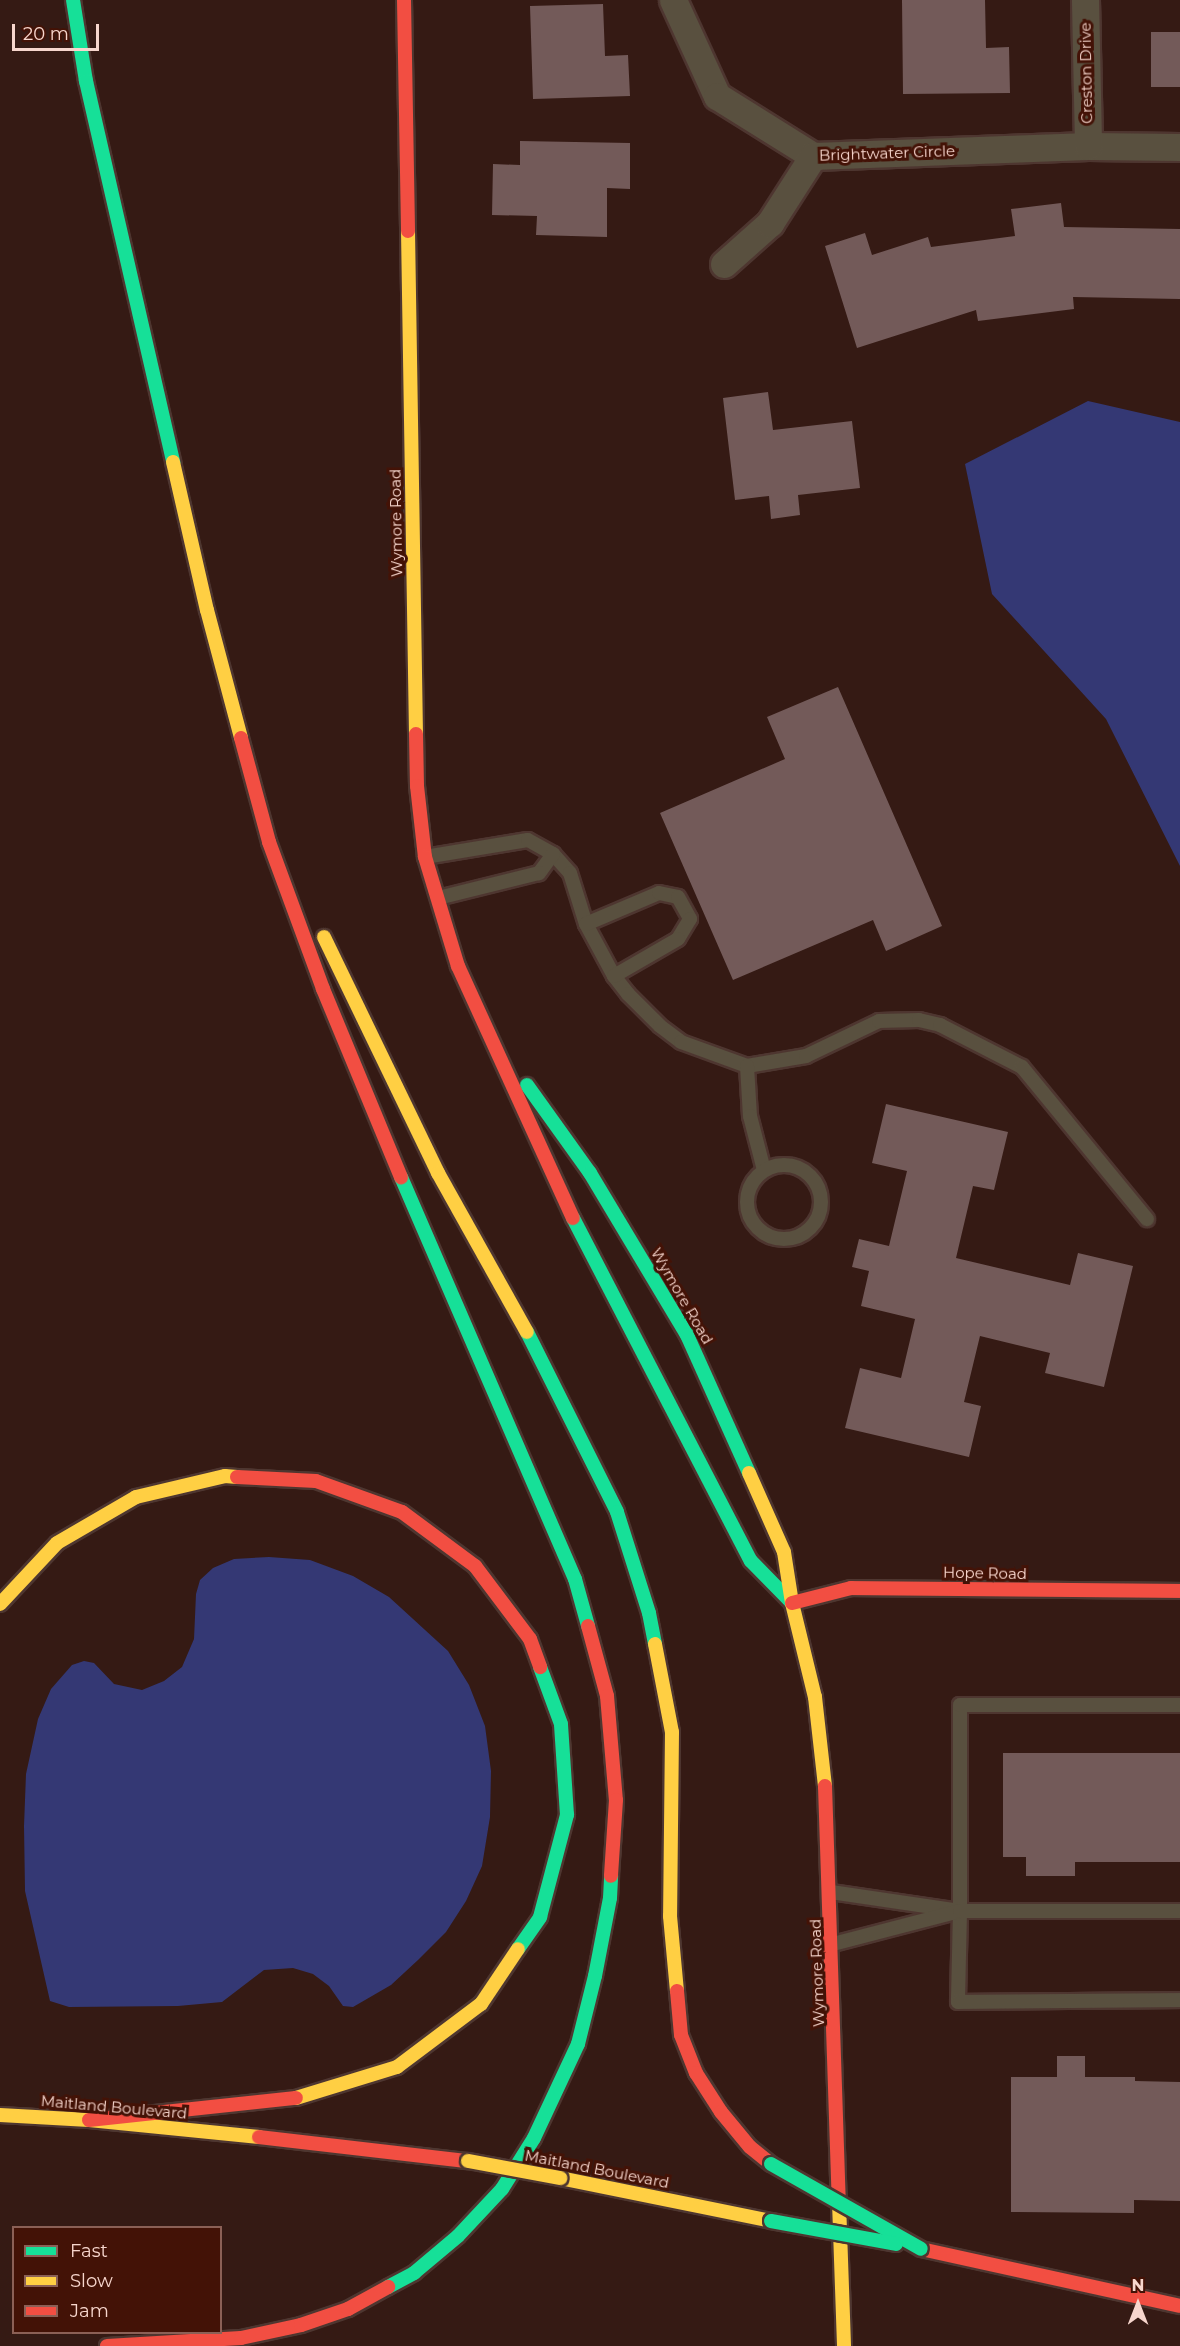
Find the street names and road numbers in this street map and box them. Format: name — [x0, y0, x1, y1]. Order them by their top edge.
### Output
street label: Creston Drive — [1076, 22, 1096, 124]
street label: Brightwater Circle — [819, 142, 955, 164]
street label: Wymore Road — [386, 469, 406, 577]
street label: Wymore Road — [647, 1245, 717, 1347]
street label: Hope Road — [943, 1563, 1027, 1583]
street label: Wymore Road — [806, 1919, 828, 2027]
street label: Maitland Boulevard — [40, 2092, 188, 2122]
street label: Maitland Boulevard — [523, 2146, 671, 2192]

